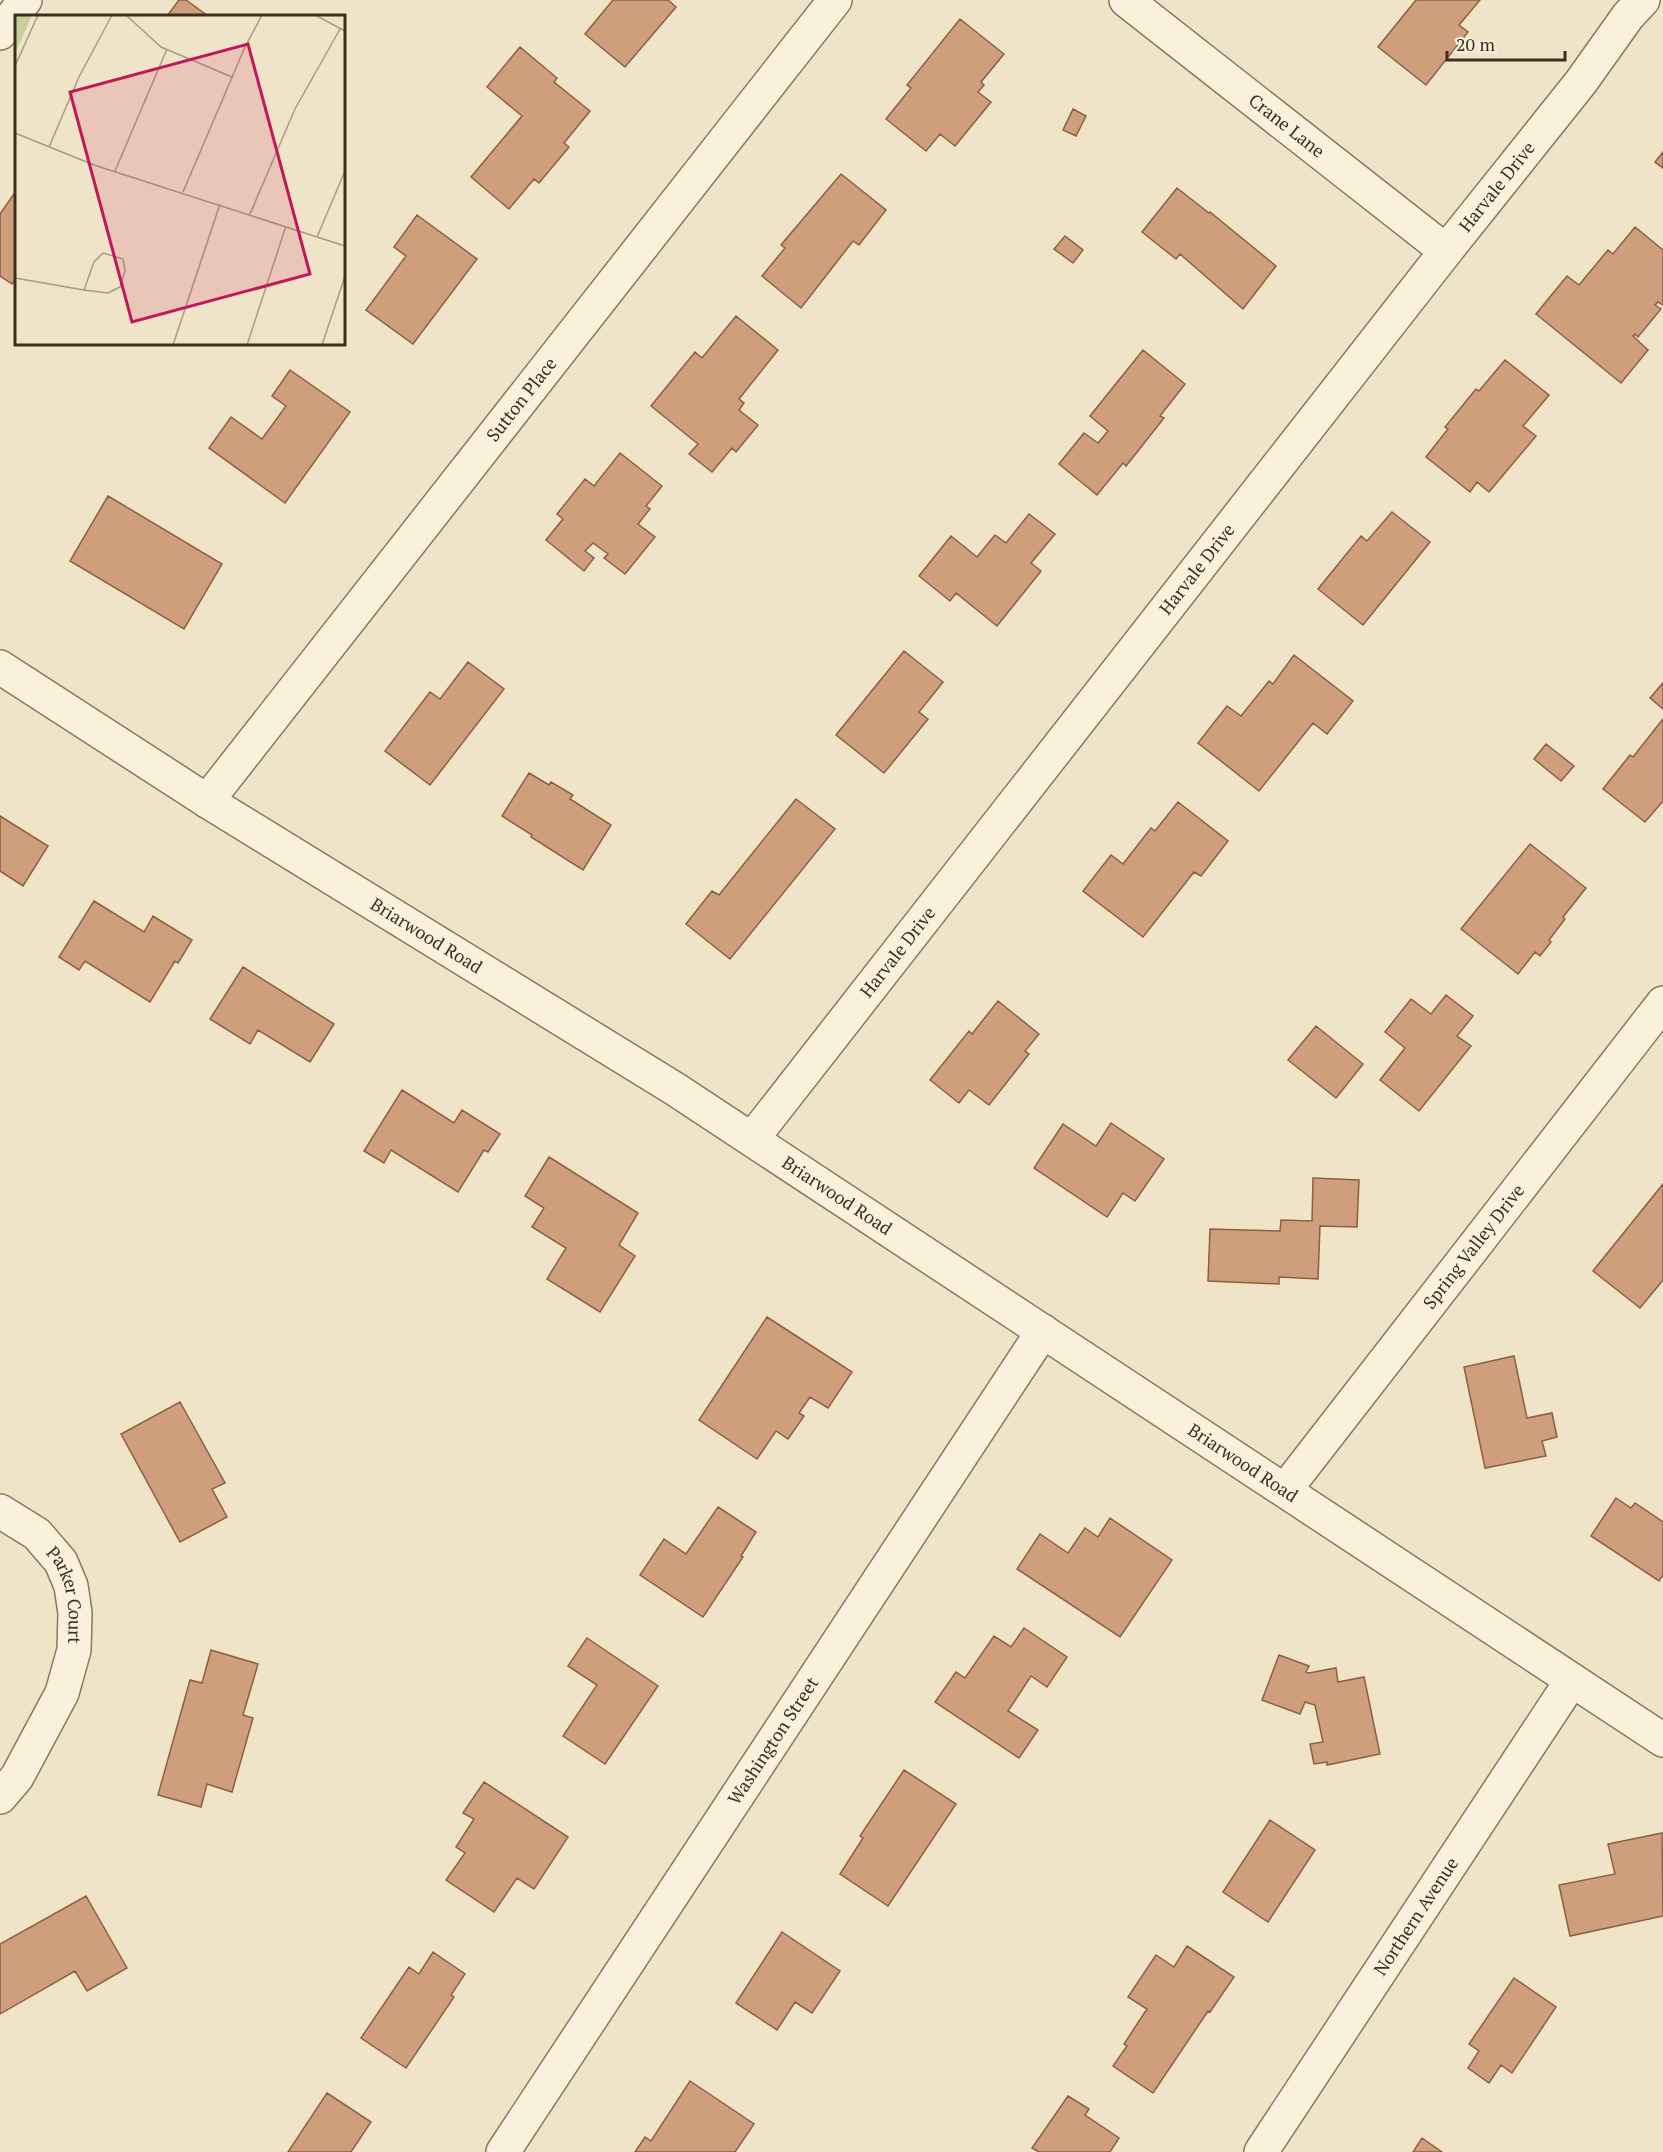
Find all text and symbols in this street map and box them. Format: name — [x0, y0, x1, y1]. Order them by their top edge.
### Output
inset map — [15, 15, 345, 345]
scale bar — [1447, 24, 1566, 62]
text: 20 m — [1456, 32, 1496, 56]
street label: Crane Lane — [1244, 88, 1330, 162]
street label: Harvale Drive — [1453, 136, 1540, 237]
street label: Sutton Place — [480, 352, 561, 446]
street label: Harvale Drive — [1153, 518, 1240, 619]
street label: Briarwood Road — [366, 892, 487, 979]
street label: Harvale Drive — [854, 901, 940, 1002]
street label: Briarwood Road — [778, 1150, 897, 1240]
street label: Spring Valley Drive — [1417, 1179, 1529, 1314]
street label: Briarwood Road — [1184, 1417, 1303, 1507]
street label: Parker Court — [42, 1541, 88, 1645]
street label: Washington Street — [722, 1671, 824, 1809]
street label: Northern Avenue — [1368, 1852, 1463, 1980]

